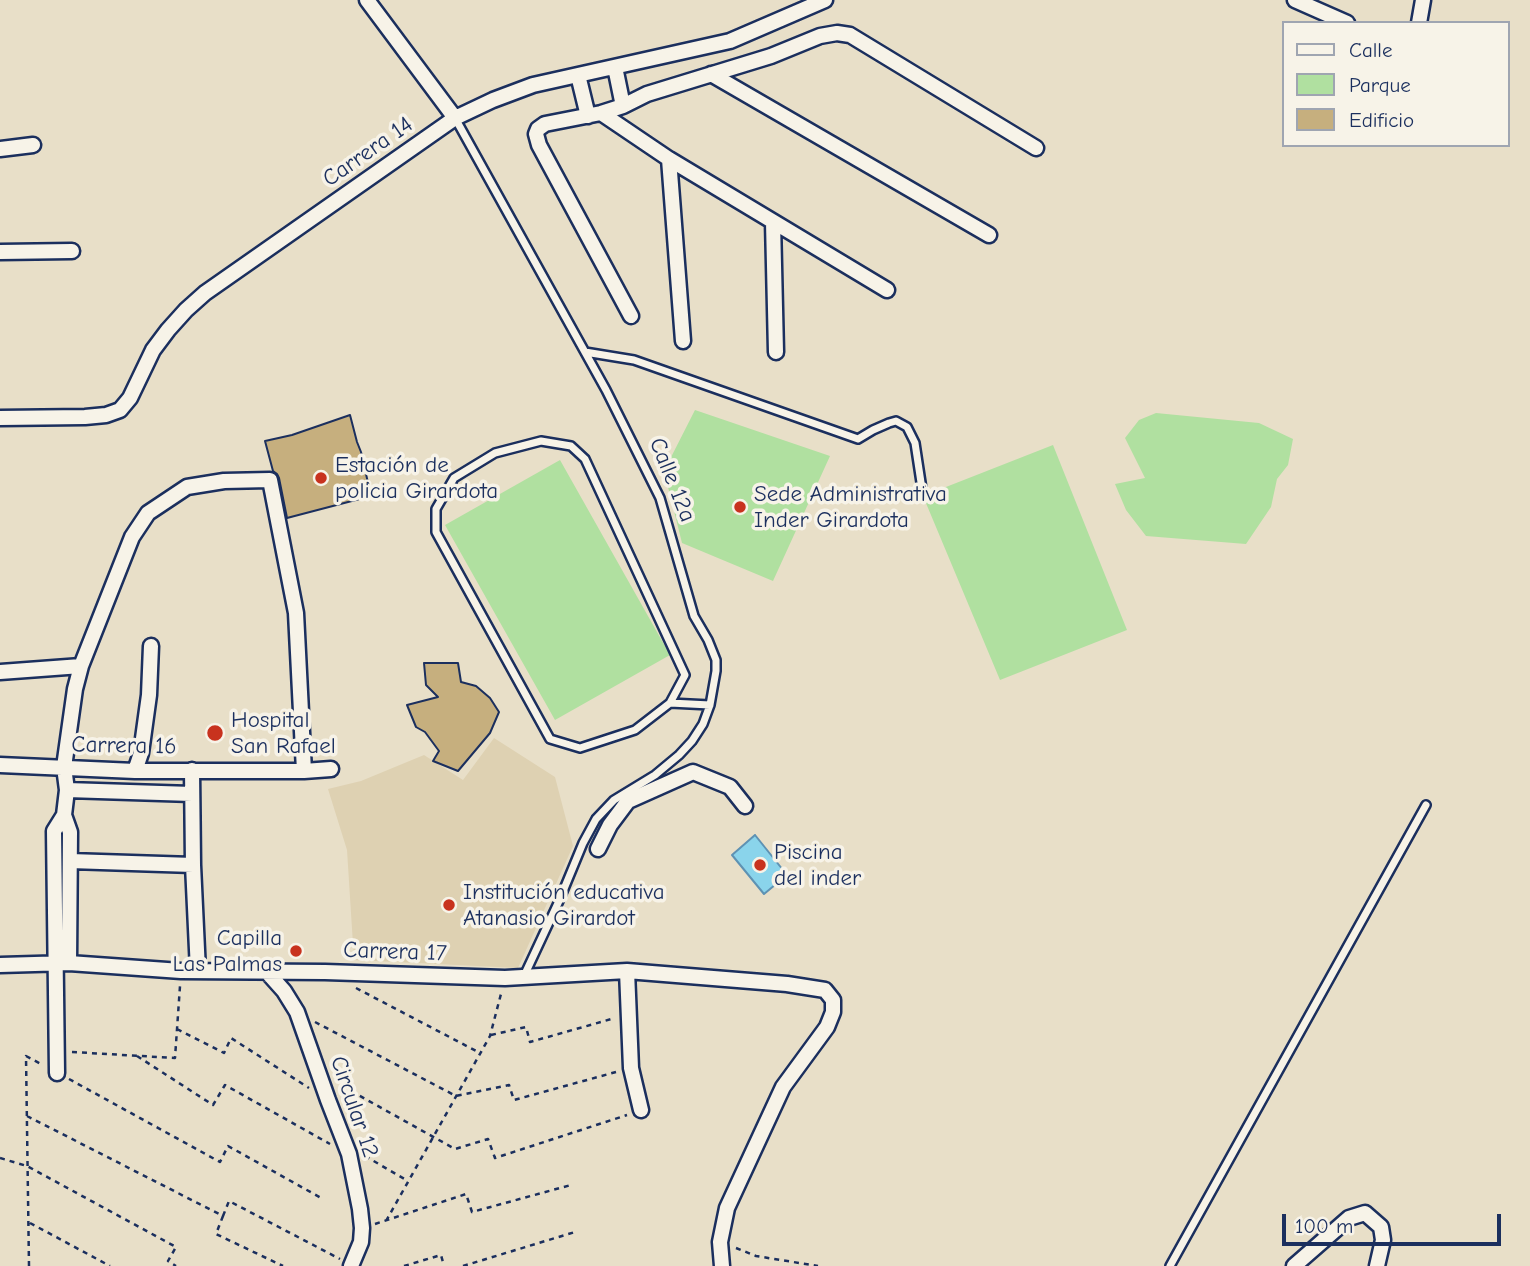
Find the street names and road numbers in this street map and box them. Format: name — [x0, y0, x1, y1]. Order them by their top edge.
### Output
street label: Carrera 14 — [318, 111, 418, 193]
street label: Calle 12a — [643, 434, 701, 526]
street label: Carrera 16 — [71, 731, 177, 761]
street label: Carrera 17 — [343, 936, 447, 968]
street label: Circular 12 — [324, 1053, 384, 1161]

